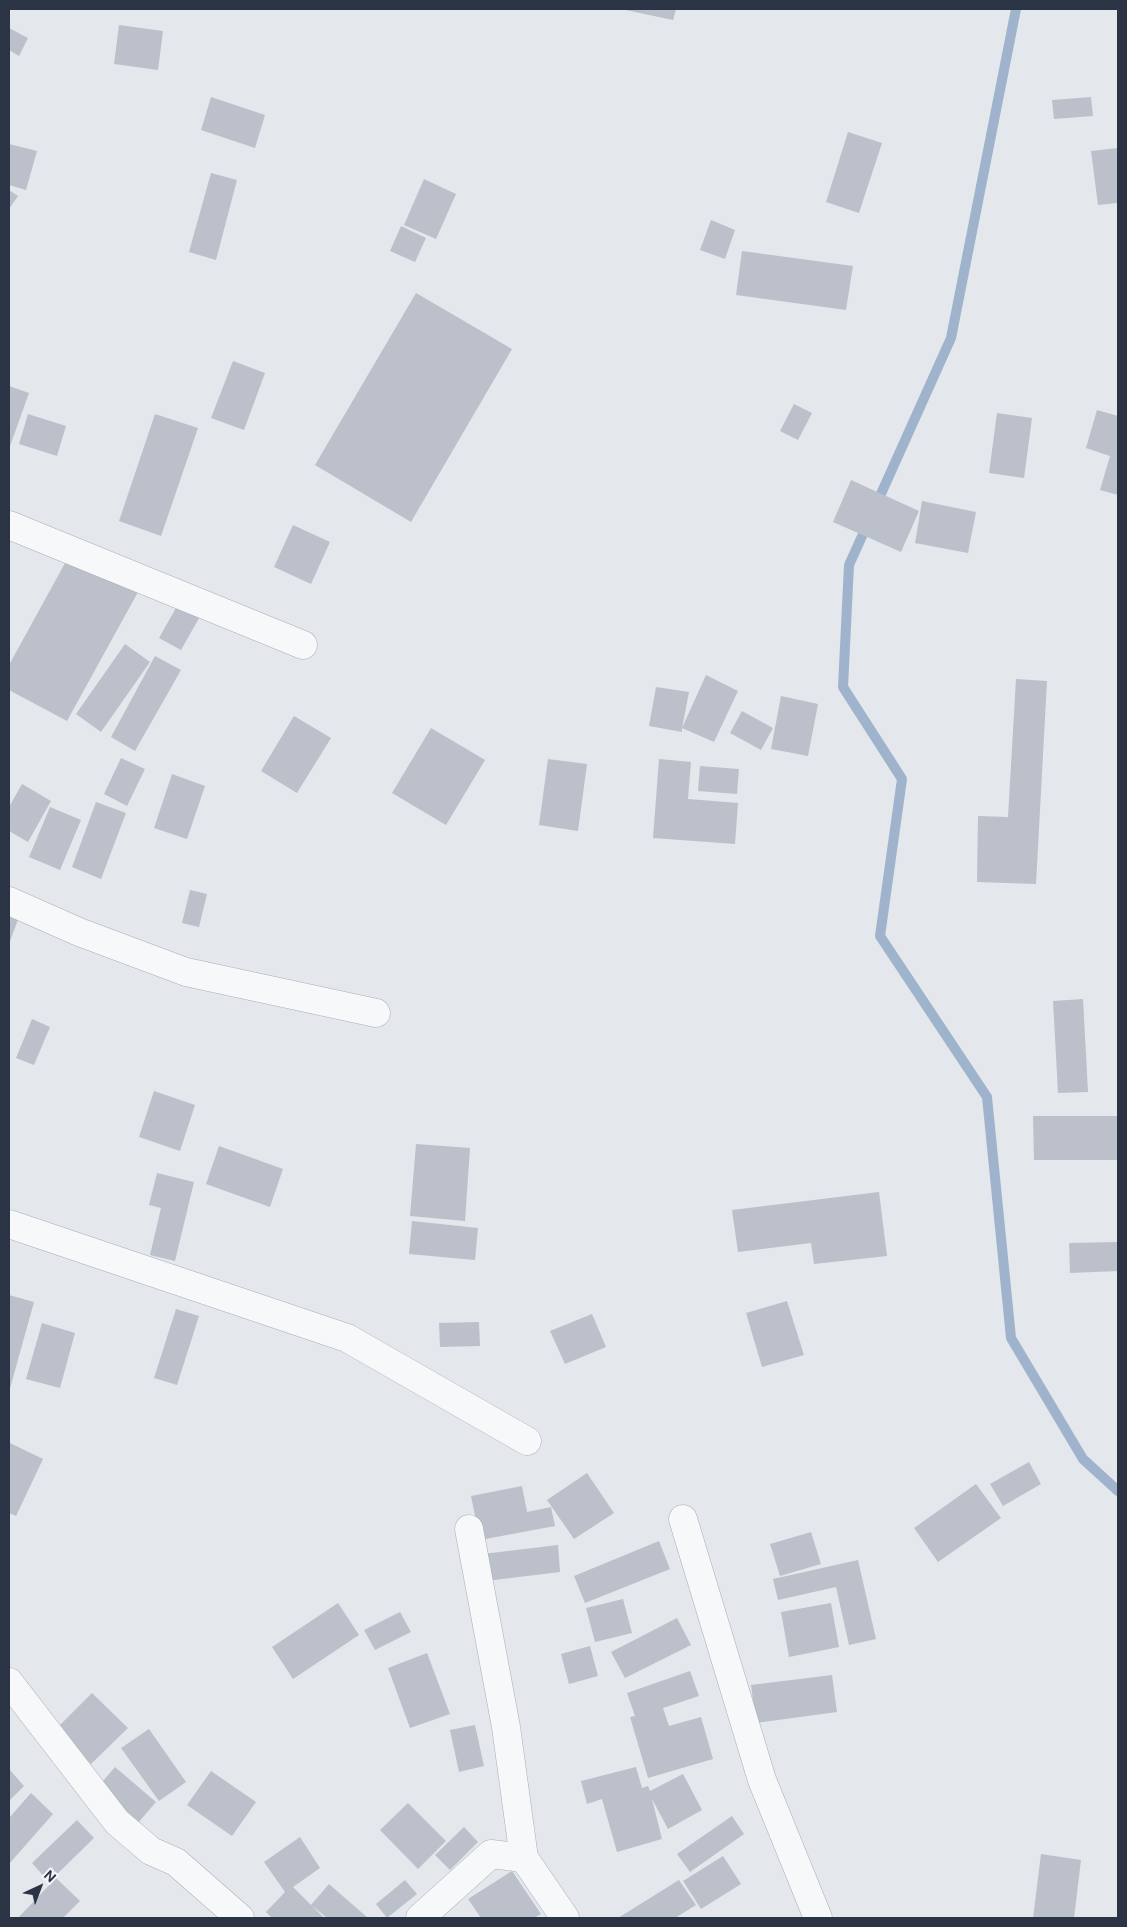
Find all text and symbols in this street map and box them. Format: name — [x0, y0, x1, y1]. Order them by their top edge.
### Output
north arrow — [15, 1862, 65, 1912]
text: N — [40, 1866, 60, 1886]

